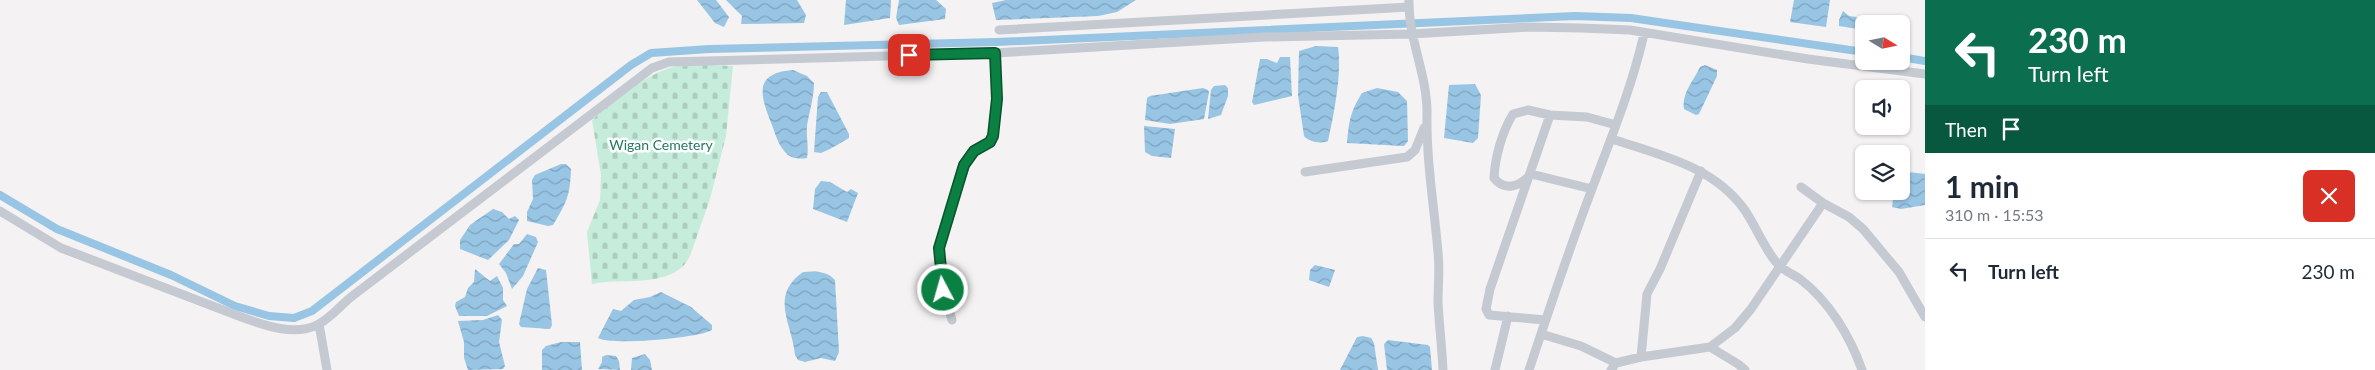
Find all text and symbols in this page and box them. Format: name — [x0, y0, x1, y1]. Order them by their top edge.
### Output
north arrow — [1855, 15, 1910, 70]
map controls — [1855, 15, 1910, 200]
text: 230 m — [2028, 18, 2127, 60]
icon: left — [1945, 20, 2010, 85]
pin — [888, 34, 930, 76]
icon: arrive — [895, 41, 923, 69]
text: Turn left — [2028, 60, 2109, 87]
button: sound — [1855, 80, 1910, 135]
icon: arrive — [1997, 115, 2025, 143]
text: Then — [1945, 118, 1987, 141]
park label: Wigan Cemetery — [609, 136, 714, 153]
button: layers — [1855, 145, 1910, 200]
text: 1 min — [1945, 168, 2019, 204]
button: close — [2303, 170, 2355, 222]
text: 310 m · 15:53 — [1945, 205, 2044, 224]
icon: left — [1945, 257, 1973, 285]
text: Turn left — [1988, 260, 2059, 283]
text: 230 m — [2301, 260, 2355, 283]
position arrow — [916, 263, 968, 315]

